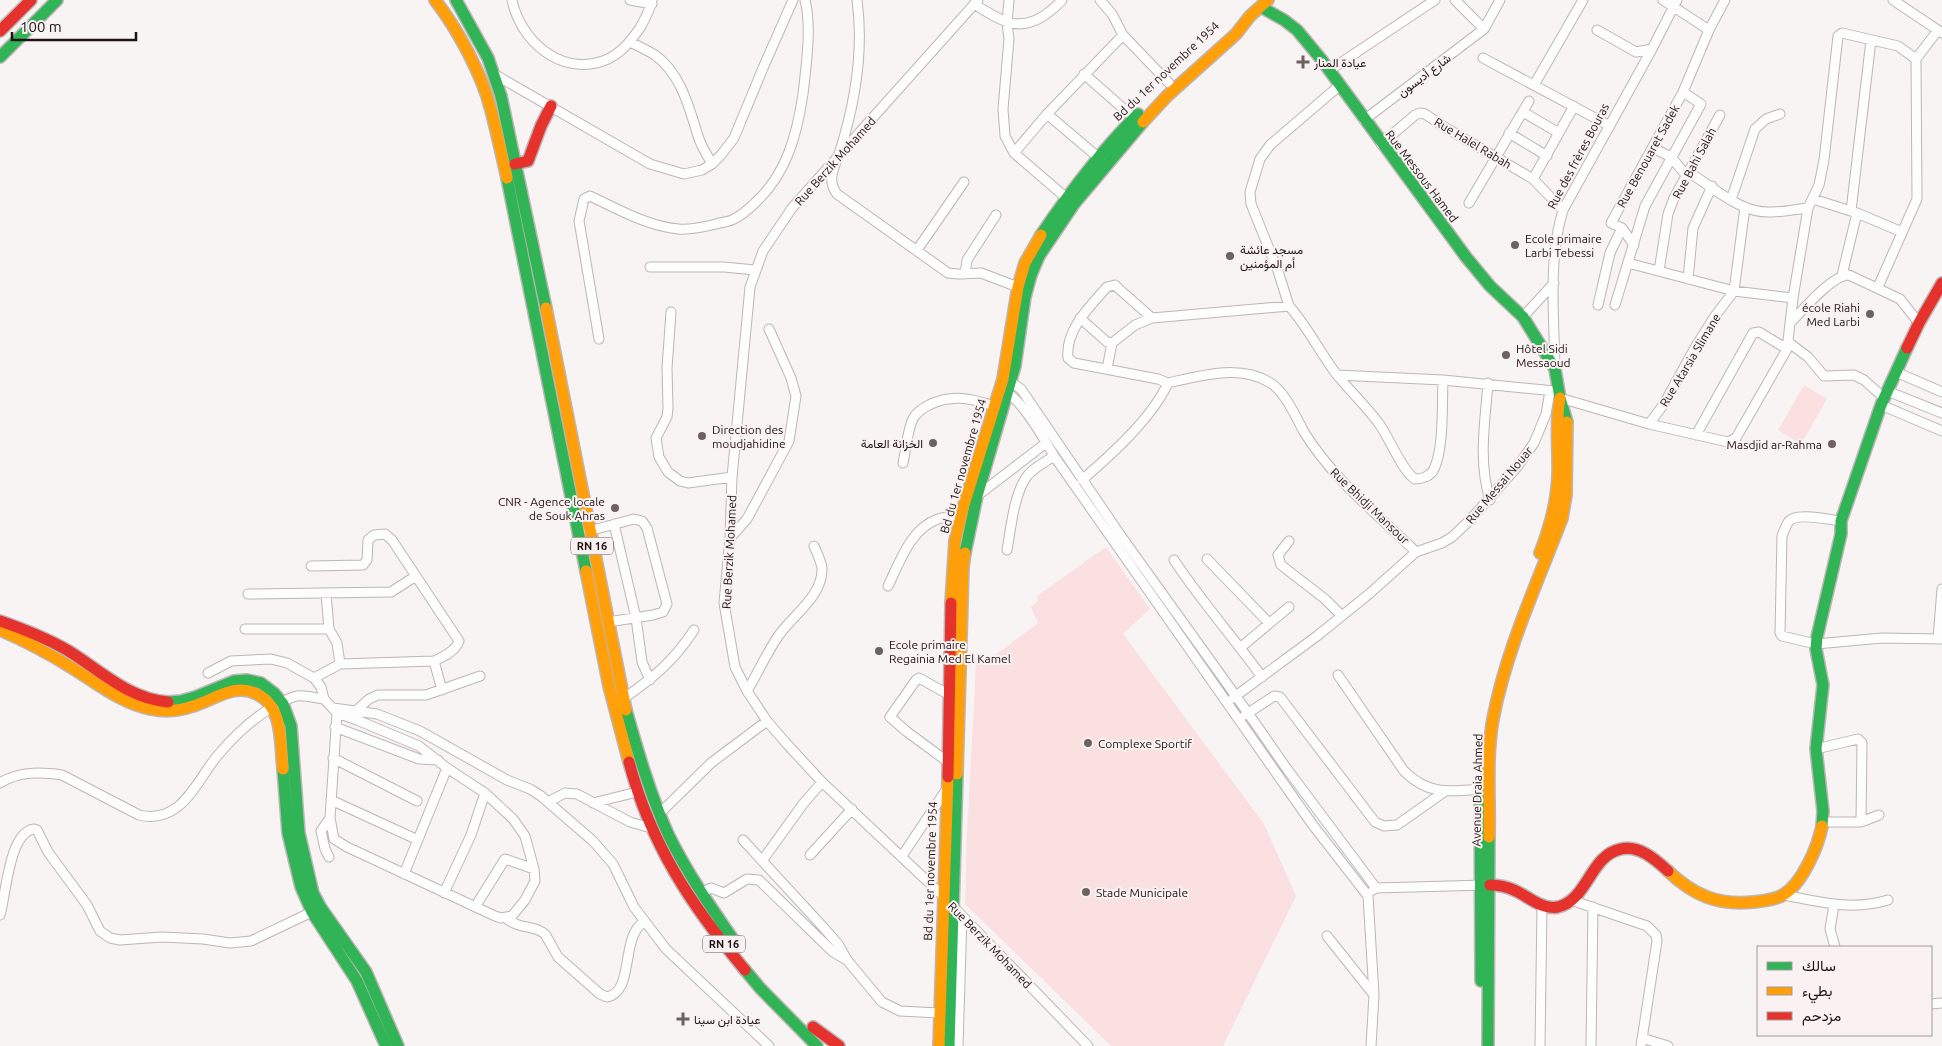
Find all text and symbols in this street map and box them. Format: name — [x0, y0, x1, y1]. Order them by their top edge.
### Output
scale bar — [12, 10, 136, 42]
text: 100 m — [20, 18, 62, 35]
street label: Bd du 1er novembre 1954 — [1111, 19, 1222, 123]
street label: شارع أديسون — [1395, 51, 1455, 101]
marker: عيادة المنار — [1296, 55, 1310, 69]
place label: عيادة المنار — [1313, 56, 1366, 71]
street label: Rue des frères Bouras — [1545, 101, 1611, 211]
street label: Rue Benouaret Sadek — [1614, 102, 1682, 210]
street label: Rue Berzik Mohamed — [792, 114, 878, 208]
street label: Rue Halel Rabah — [1432, 115, 1514, 171]
street label: Rue Bahi Salah — [1670, 125, 1718, 201]
street label: Rue Messous Hamed — [1383, 128, 1461, 224]
place label: Ecole primaire Larbi Tebessi — [1525, 232, 1602, 259]
marker: Ecole primaire Larbi Tebessi — [1509, 239, 1521, 251]
place label: مسجد عائشة أم المؤمنين — [1240, 243, 1303, 272]
marker: مسجد عائشة أم المؤمنين — [1224, 250, 1236, 262]
place label: école Riahi Med Larbi — [1802, 301, 1860, 328]
marker: école Riahi Med Larbi — [1864, 308, 1876, 320]
street label: Rue Atarsia Slimane — [1657, 311, 1723, 409]
place label: Hôtel Sidi Messaoud — [1516, 342, 1571, 369]
marker: Hôtel Sidi Messaoud — [1500, 349, 1512, 361]
street label: Bd du 1er novembre 1954 — [938, 397, 989, 535]
place label: Direction des moudjahidine — [712, 423, 786, 450]
marker: Direction des moudjahidine — [696, 430, 708, 442]
place label: الخزانة العامة — [861, 437, 923, 452]
marker: الخزانة العامة — [927, 437, 939, 449]
place label: Masdjid ar-Rahma — [1727, 438, 1822, 451]
marker: Masdjid ar-Rahma — [1826, 438, 1838, 450]
street label: Rue Messai Nouar — [1463, 444, 1535, 526]
street label: Rue Bhidji Mansour — [1328, 465, 1412, 547]
place label: CNR - Agence locale de Souk Ahras — [498, 495, 605, 522]
street label: Rue Berzik Mohamed — [720, 495, 738, 609]
marker: CNR - Agence locale de Souk Ahras — [609, 502, 621, 514]
road number: RN 16 — [571, 538, 613, 554]
place label: Ecole primaire Regainia Med El Kamel — [889, 638, 1011, 665]
marker: Ecole primaire Regainia Med El Kamel — [873, 645, 885, 657]
street label: Avenue Draia Ahmed — [1470, 733, 1484, 847]
marker: Complexe Sportif — [1082, 737, 1094, 749]
place label: Complexe Sportif — [1098, 737, 1192, 750]
street label: Bd du 1er novembre 1954 — [921, 801, 939, 941]
marker: Stade Municipale — [1080, 886, 1092, 898]
place label: Stade Municipale — [1096, 886, 1188, 899]
street label: Rue Berzik Mohamed — [946, 899, 1034, 991]
road number: RN 16 — [703, 936, 745, 952]
legend — [1757, 946, 1932, 1036]
text: سالك — [1802, 957, 1836, 974]
text: بطيء — [1802, 982, 1832, 1004]
text: مزدحم — [1802, 1007, 1841, 1026]
marker: عيادة ابن سينا — [676, 1012, 690, 1026]
place label: عيادة ابن سينا — [694, 1013, 761, 1028]

